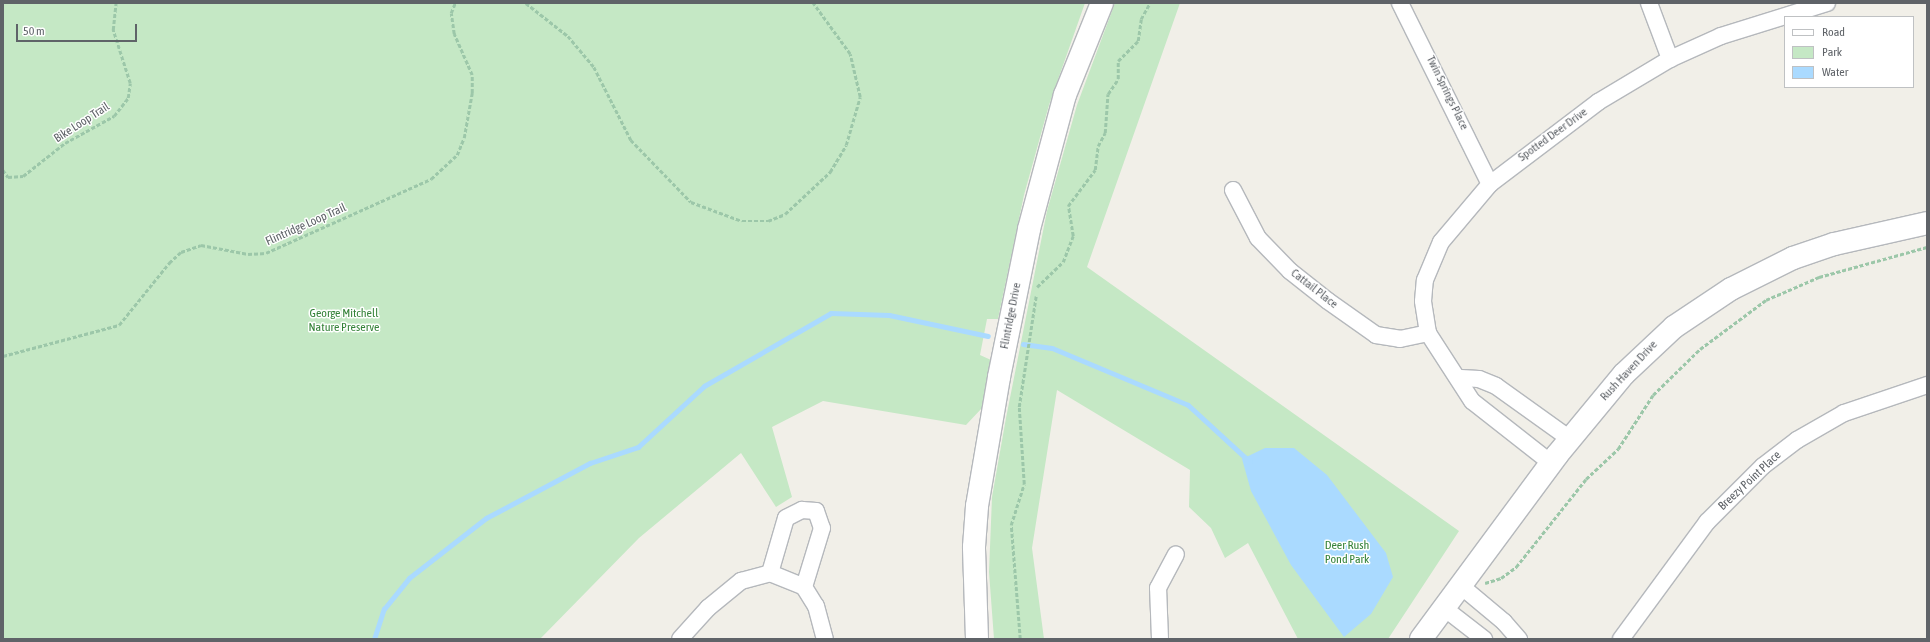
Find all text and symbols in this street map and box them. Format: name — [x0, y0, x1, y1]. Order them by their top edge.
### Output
scale bar — [18, 16, 139, 42]
legend — [1784, 16, 1914, 88]
text: 50 m — [23, 24, 45, 38]
text: Road — [1822, 25, 1845, 39]
text: Park — [1822, 45, 1842, 59]
street label: Twin Springs Place — [1423, 54, 1471, 132]
text: Water — [1822, 65, 1848, 79]
street label: Bike Loop Trail — [52, 100, 112, 146]
street label: Spotted Deer Drive — [1516, 105, 1590, 165]
street label: Flintridge Loop Trail — [263, 201, 349, 249]
street label: Cattail Place — [1288, 266, 1340, 312]
street label: Flintridge Drive — [998, 282, 1024, 350]
park label: George Mitchell Nature Preserve — [309, 307, 379, 335]
street label: Rush Haven Drive — [1597, 338, 1661, 404]
street label: Breezy Point Place — [1716, 448, 1784, 514]
park label: Deer Rush Pond Park — [1325, 539, 1369, 567]

